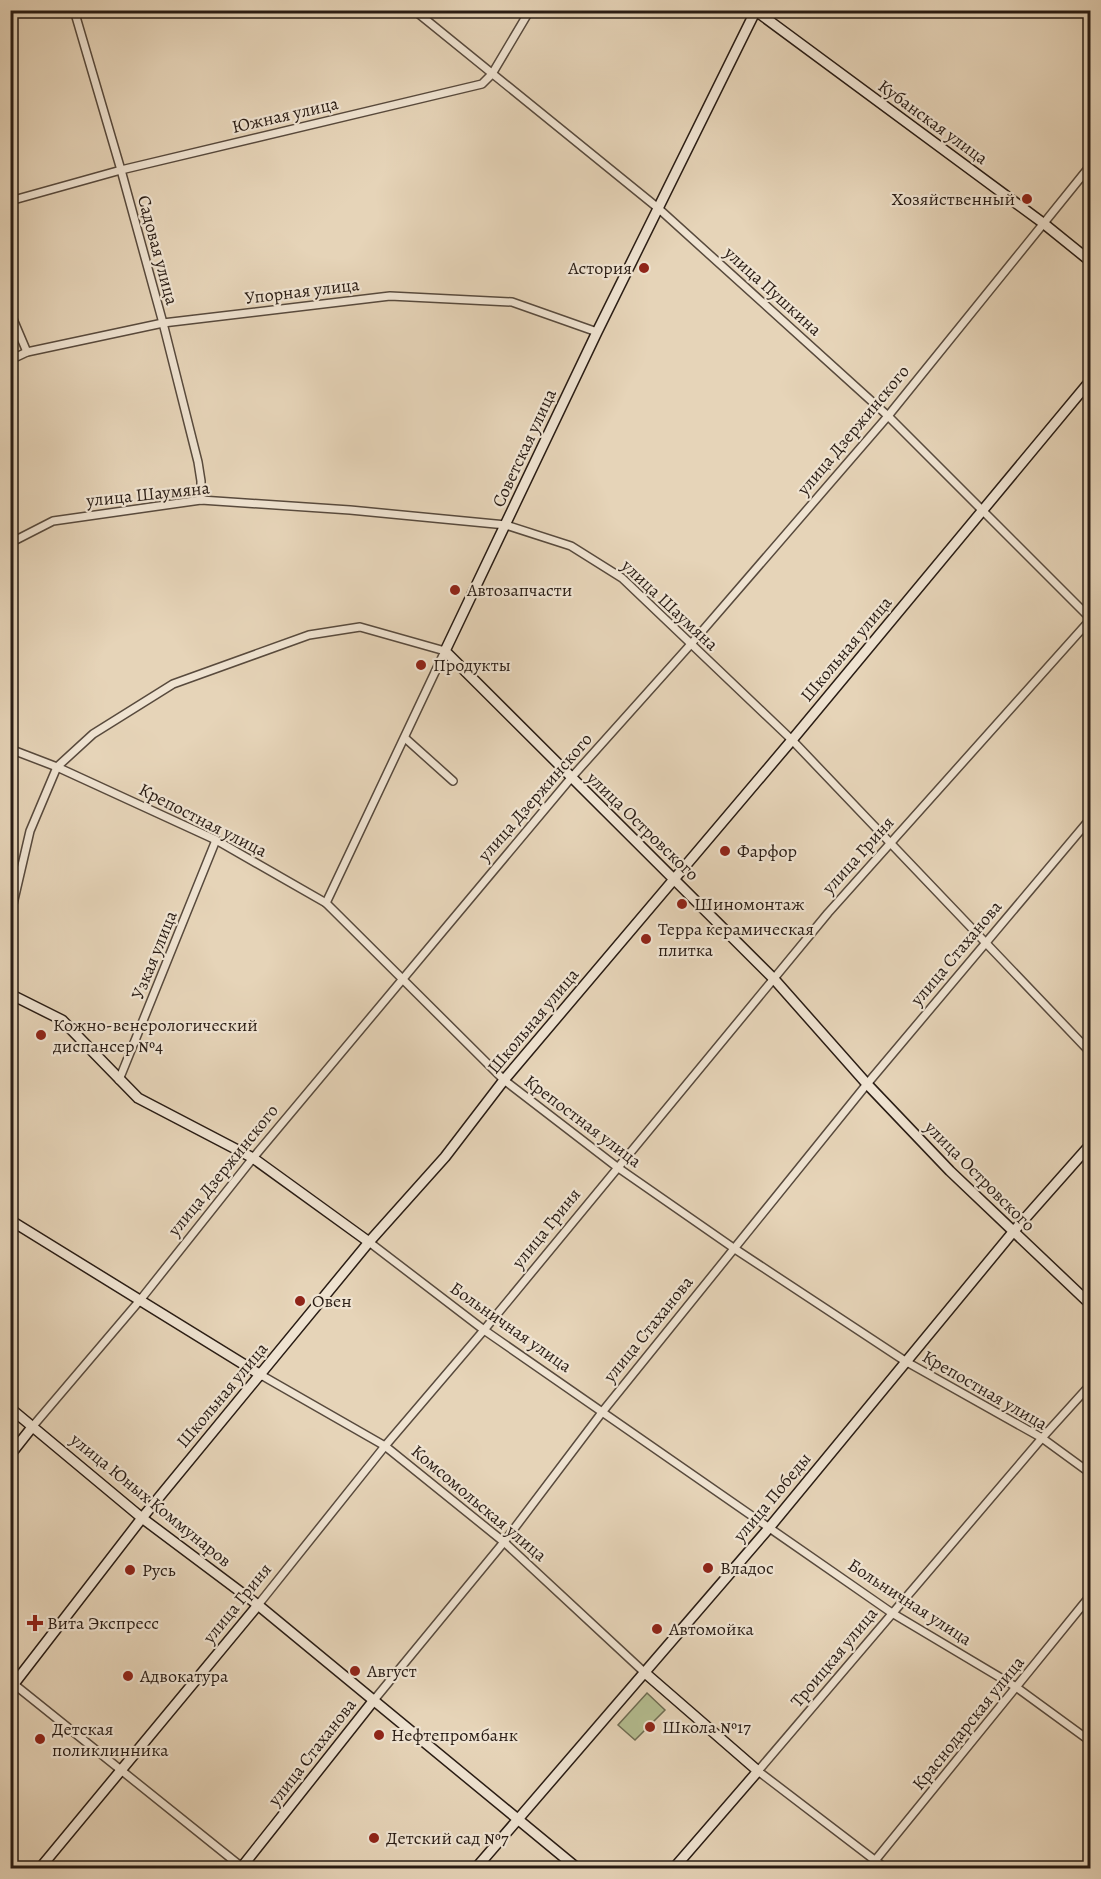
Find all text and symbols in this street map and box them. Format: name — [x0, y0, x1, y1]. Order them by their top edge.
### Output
street label: Кубанская улица — [873, 74, 993, 171]
street label: Южная улица — [229, 91, 341, 139]
place label: Хозяйственный — [892, 187, 1015, 211]
marker: Хозяйственный — [1020, 192, 1034, 206]
street label: Садовая улица — [132, 193, 184, 308]
street label: улица Пушкина — [718, 240, 827, 342]
place label: Астория — [567, 256, 632, 280]
marker: Астория — [637, 261, 651, 275]
street label: Упорная улица — [243, 272, 361, 310]
street label: улица Дзержинского — [791, 360, 915, 501]
street label: Советская улица — [486, 384, 562, 511]
street label: улица Шаумяна — [84, 476, 212, 513]
street label: улица Шаумяна — [616, 553, 724, 657]
place label: Автозапчасти — [466, 578, 572, 602]
marker: Автозапчасти — [448, 583, 462, 597]
street label: Школьная улица — [795, 591, 898, 707]
place label: Продукты — [433, 653, 511, 677]
marker: Продукты — [414, 658, 428, 672]
street label: улица Дзержинского — [472, 728, 598, 867]
street label: улица Островского — [581, 765, 704, 886]
street label: Крепостная улица — [135, 777, 272, 863]
street label: улица Гриня — [816, 811, 899, 900]
place label: Фарфор — [737, 839, 797, 863]
marker: Фарфор — [718, 844, 732, 858]
place label: Шиномонтаж — [694, 892, 805, 916]
street label: улица Стаханова — [904, 895, 1008, 1011]
marker: Шиномонтаж — [675, 897, 689, 911]
street label: Узкая улица — [125, 906, 183, 1003]
place label: Терра керамическая плитка — [658, 917, 814, 962]
marker: Терра керамическая плитка — [639, 932, 653, 946]
street label: Школьная улица — [482, 963, 585, 1079]
place label: Кожно-венерологический диспансер №4 — [52, 1013, 258, 1058]
marker: Кожно-венерологический диспансер №4 — [34, 1028, 48, 1042]
street label: Крепостная улица — [520, 1069, 647, 1173]
street label: улица Дзержинского — [162, 1099, 284, 1242]
street label: улица Островского — [919, 1115, 1041, 1237]
street label: улица Гриня — [506, 1183, 586, 1274]
street label: улица Стаханова — [597, 1270, 699, 1388]
street label: Больничная улица — [445, 1276, 577, 1378]
place label: Овен — [312, 1289, 352, 1313]
marker: Овен — [293, 1294, 307, 1308]
street label: Школьная улица — [171, 1337, 274, 1453]
street label: Крепостная улица — [918, 1344, 1053, 1436]
street label: улица Юных Коммунаров — [65, 1427, 237, 1572]
street label: Комсомольская улица — [406, 1439, 552, 1567]
street label: улица Победы — [727, 1447, 816, 1547]
street label: Больничная улица — [843, 1553, 977, 1651]
place label: Владос — [720, 1556, 774, 1580]
place label: Русь — [142, 1558, 176, 1582]
street label: улица Гриня — [197, 1558, 277, 1649]
marker: Владос — [701, 1561, 715, 1575]
marker: Русь — [123, 1563, 137, 1577]
street label: Троицкая улица — [785, 1601, 883, 1712]
place label: Вита Экспресс — [47, 1611, 159, 1635]
marker: Вита Экспресс — [28, 1616, 42, 1630]
place label: Автомойка — [668, 1617, 754, 1641]
marker: Автомойка — [650, 1622, 664, 1636]
street label: Краснодарская улица — [906, 1650, 1030, 1795]
place label: Август — [366, 1659, 417, 1683]
place label: Адвокатура — [139, 1664, 229, 1688]
marker: Август — [348, 1664, 362, 1678]
marker: Адвокатура — [121, 1669, 135, 1683]
street label: улица Стаханова — [262, 1693, 362, 1812]
place label: Школа №17 — [662, 1715, 751, 1739]
place label: Детская поликлинника — [52, 1717, 169, 1762]
marker: Школа №17 — [643, 1720, 657, 1734]
place label: Нефтепромбанк — [391, 1723, 518, 1747]
marker: Нефтепромбанк — [372, 1728, 386, 1742]
marker: Детская поликлинника — [33, 1732, 47, 1746]
place label: Детский сад №7 — [386, 1826, 509, 1850]
marker: Детский сад №7 — [367, 1831, 381, 1845]

